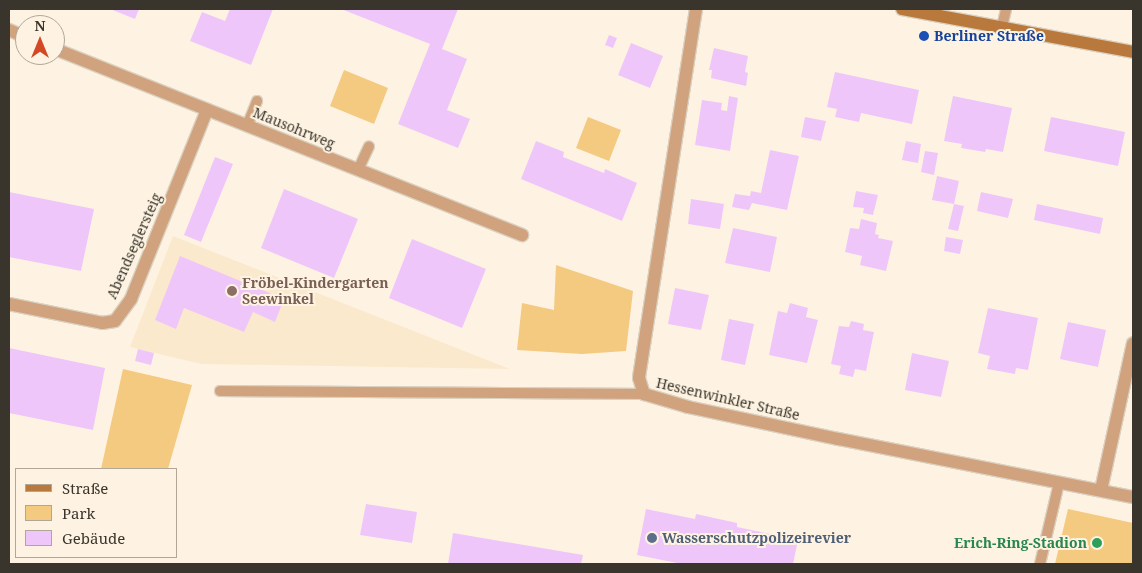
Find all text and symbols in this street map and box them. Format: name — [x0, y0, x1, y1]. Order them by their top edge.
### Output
north arrow — [15, 15, 65, 65]
text: N — [34, 16, 46, 35]
place label: Berliner Straße — [934, 28, 1044, 44]
marker: Berliner Straße — [918, 30, 930, 42]
street label: Mausohrweg — [251, 104, 337, 152]
street label: Abendseglersteig — [103, 190, 165, 302]
place label: Fröbel-Kindergarten Seewinkel — [242, 275, 389, 308]
marker: Fröbel-Kindergarten Seewinkel — [226, 285, 238, 297]
street label: Hessenwinkler Straße — [655, 374, 801, 424]
legend — [15, 468, 178, 558]
text: Straße — [62, 478, 108, 498]
text: Park — [62, 503, 95, 523]
text: Gebäude — [62, 528, 125, 548]
place label: Wasserschutzpolizeirevier — [662, 530, 851, 546]
marker: Wasserschutzpolizeirevier — [646, 532, 658, 544]
place label: Erich-Ring-Stadion — [954, 535, 1087, 551]
marker: Erich-Ring-Stadion — [1091, 537, 1103, 549]

